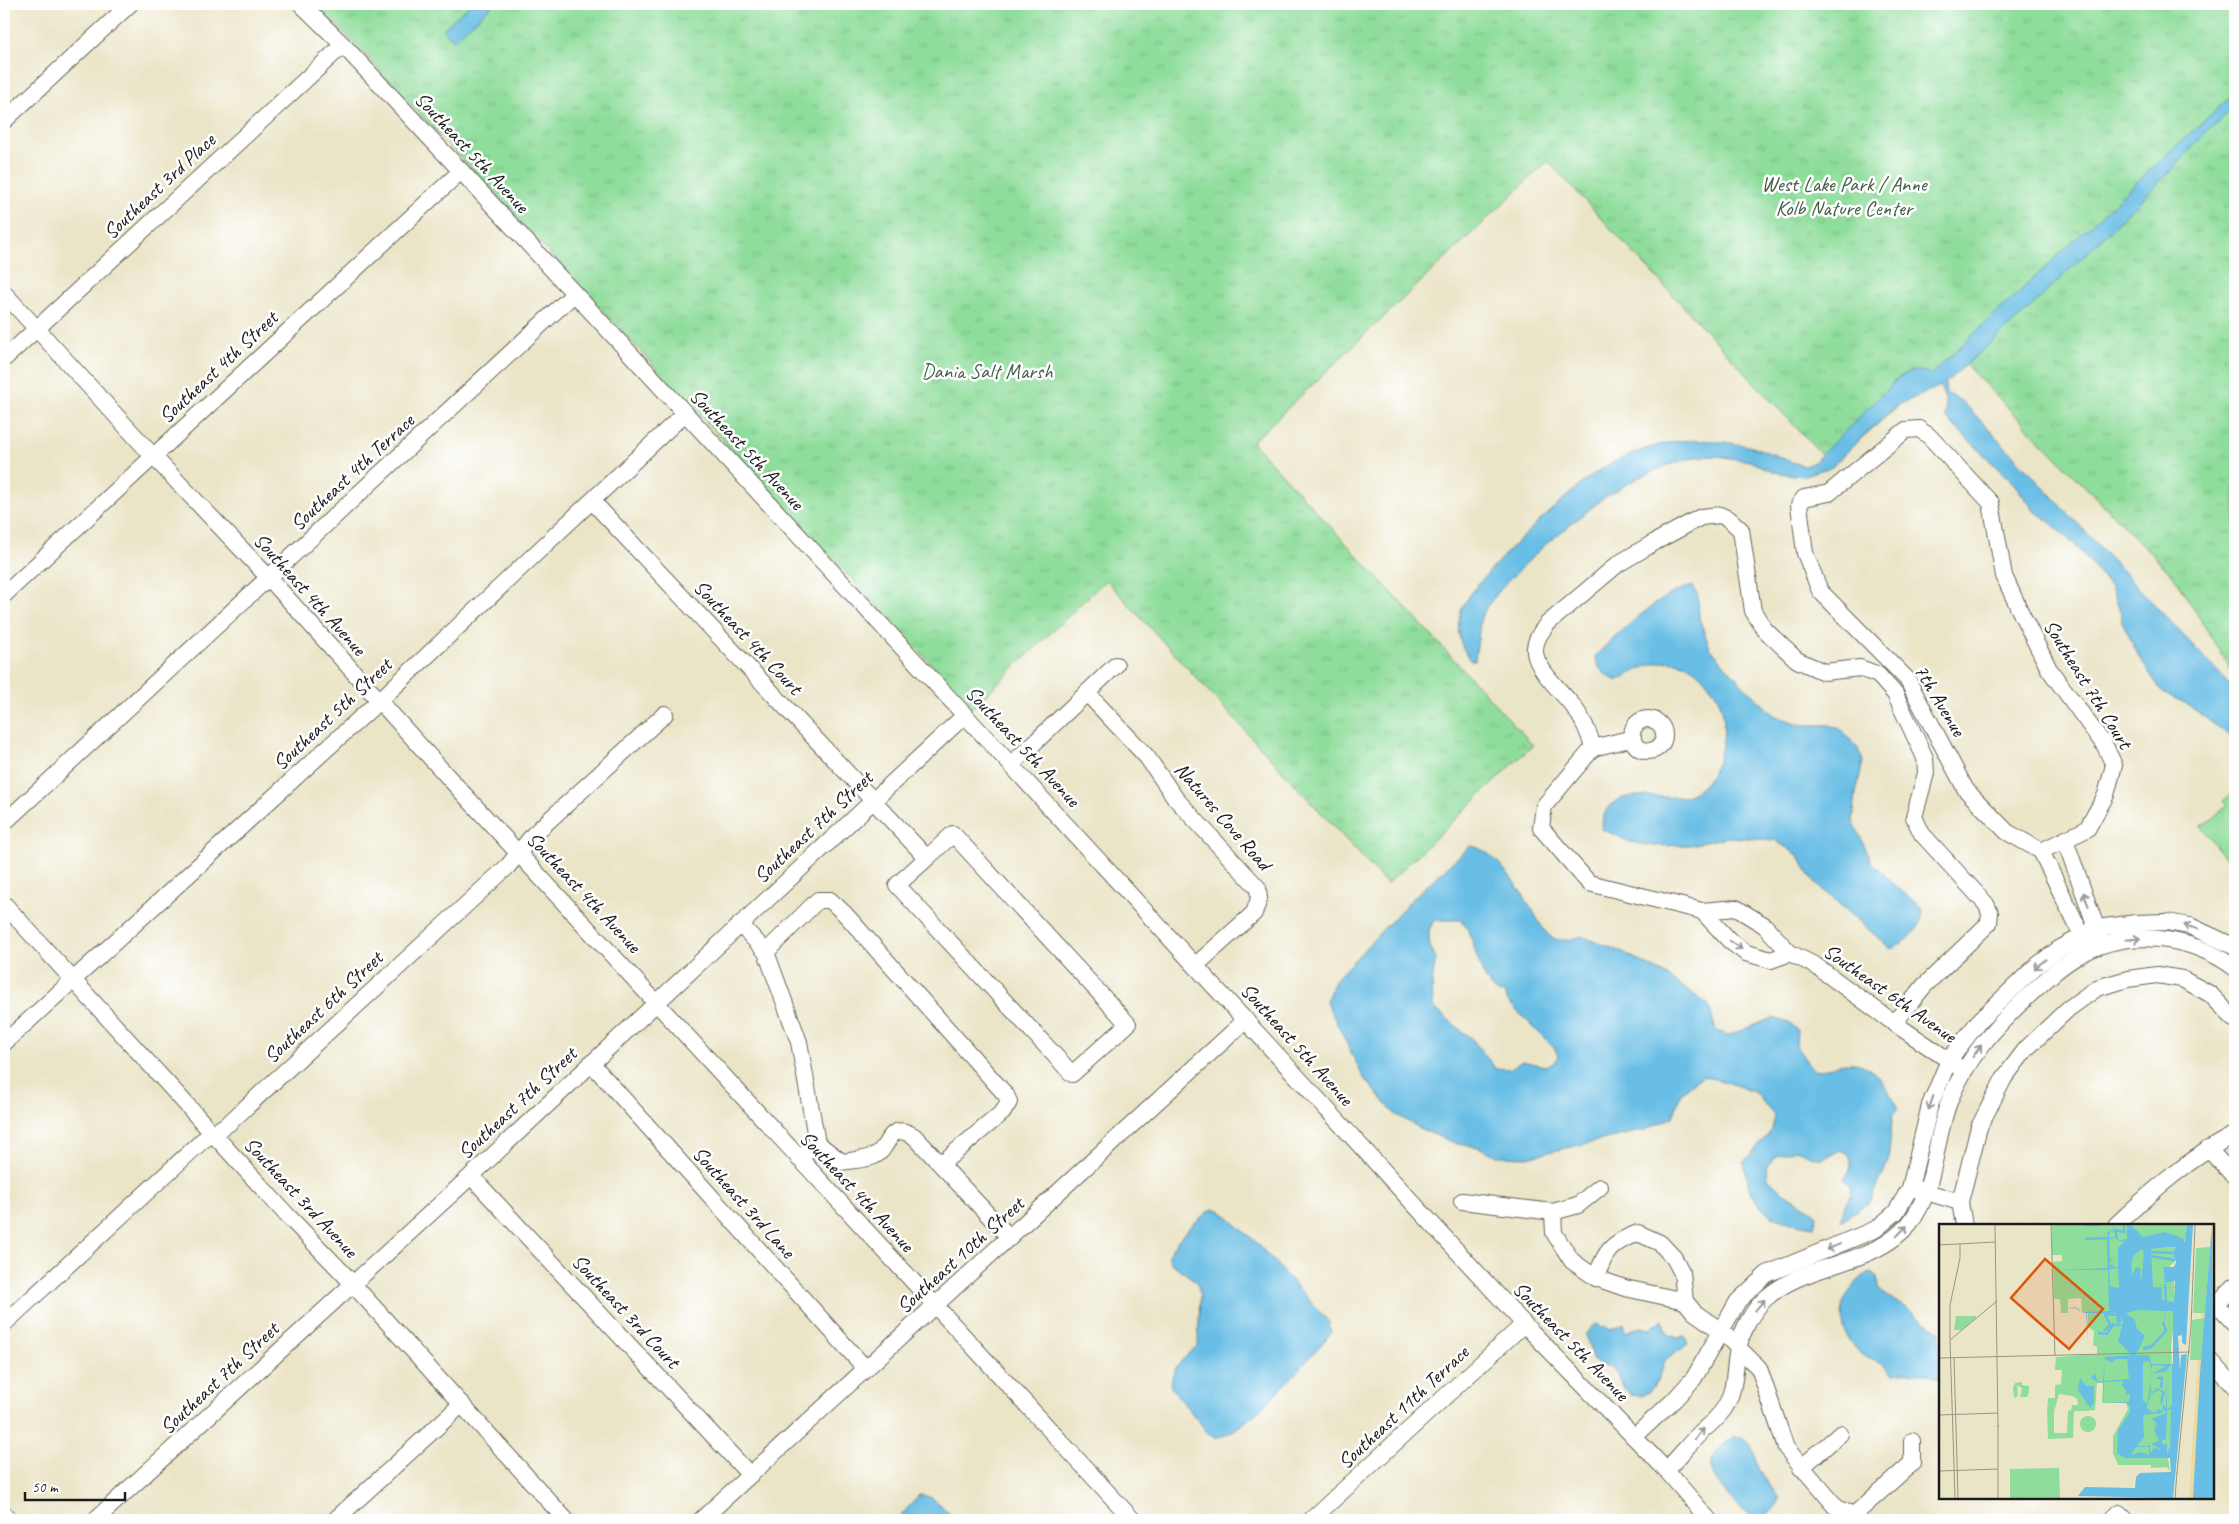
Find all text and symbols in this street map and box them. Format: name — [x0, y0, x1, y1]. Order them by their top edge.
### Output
street label: Southeast 5th Avenue — [409, 86, 536, 219]
street label: Southeast 3rd Place — [97, 127, 221, 245]
park label: West Lake Park / Anne Kolb Nature Center — [1761, 171, 1929, 221]
street label: Southeast 4th Street — [153, 304, 284, 429]
park label: Dania Salt Marsh — [921, 358, 1053, 384]
street label: Southeast 5th Avenue — [684, 383, 811, 516]
street label: Southeast 4th Terrace — [285, 407, 420, 536]
street label: Southeast 4th Avenue — [248, 527, 373, 662]
street label: Southeast 4th Court — [688, 574, 809, 701]
street label: Southeast 7th Court — [2038, 615, 2139, 755]
street label: Southeast 5th Street — [267, 651, 398, 776]
street label: 7th Avenue — [1908, 659, 1972, 742]
street label: Southeast 5th Avenue — [960, 680, 1087, 813]
street label: Natures Cove Road — [1169, 757, 1279, 878]
street label: Southeast 7th Street — [748, 764, 879, 889]
street label: Southeast 4th Avenue — [521, 826, 648, 959]
one-way arrow — [2081, 892, 2090, 907]
one-way arrow — [2184, 922, 2199, 931]
one-way arrow — [2125, 935, 2141, 944]
street label: Southeast 6th Avenue — [1819, 938, 1962, 1049]
one-way arrow — [1729, 940, 1743, 950]
street label: Southeast 6th Street — [258, 944, 389, 1069]
one-way arrow — [2034, 958, 2047, 969]
street label: Southeast 5th Avenue — [1235, 977, 1360, 1112]
street label: Southeast 7th Street — [452, 1040, 583, 1165]
one-way arrow — [1972, 1044, 1982, 1058]
one-way arrow — [1926, 1095, 1935, 1110]
street label: Southeast 4th Avenue — [794, 1125, 921, 1258]
street label: Southeast 3rd Avenue — [238, 1131, 364, 1264]
street label: Southeast 3rd Lane — [687, 1141, 802, 1264]
street label: Southeast 10th Street — [891, 1190, 1031, 1319]
inset map — [1939, 1224, 2214, 1499]
one-way arrow — [1896, 1225, 1908, 1237]
one-way arrow — [1826, 1243, 1841, 1253]
street label: Southeast 3rd Court — [566, 1248, 687, 1375]
street label: Southeast 5th Avenue — [1507, 1276, 1635, 1407]
one-way arrow — [1754, 1298, 1766, 1311]
street label: Southeast 7th Street — [154, 1315, 285, 1440]
street label: Southeast 11th Terrace — [1332, 1339, 1475, 1474]
one-way arrow — [1693, 1428, 1705, 1441]
scale bar — [25, 1469, 125, 1501]
text: 50 m — [32, 1478, 59, 1497]

